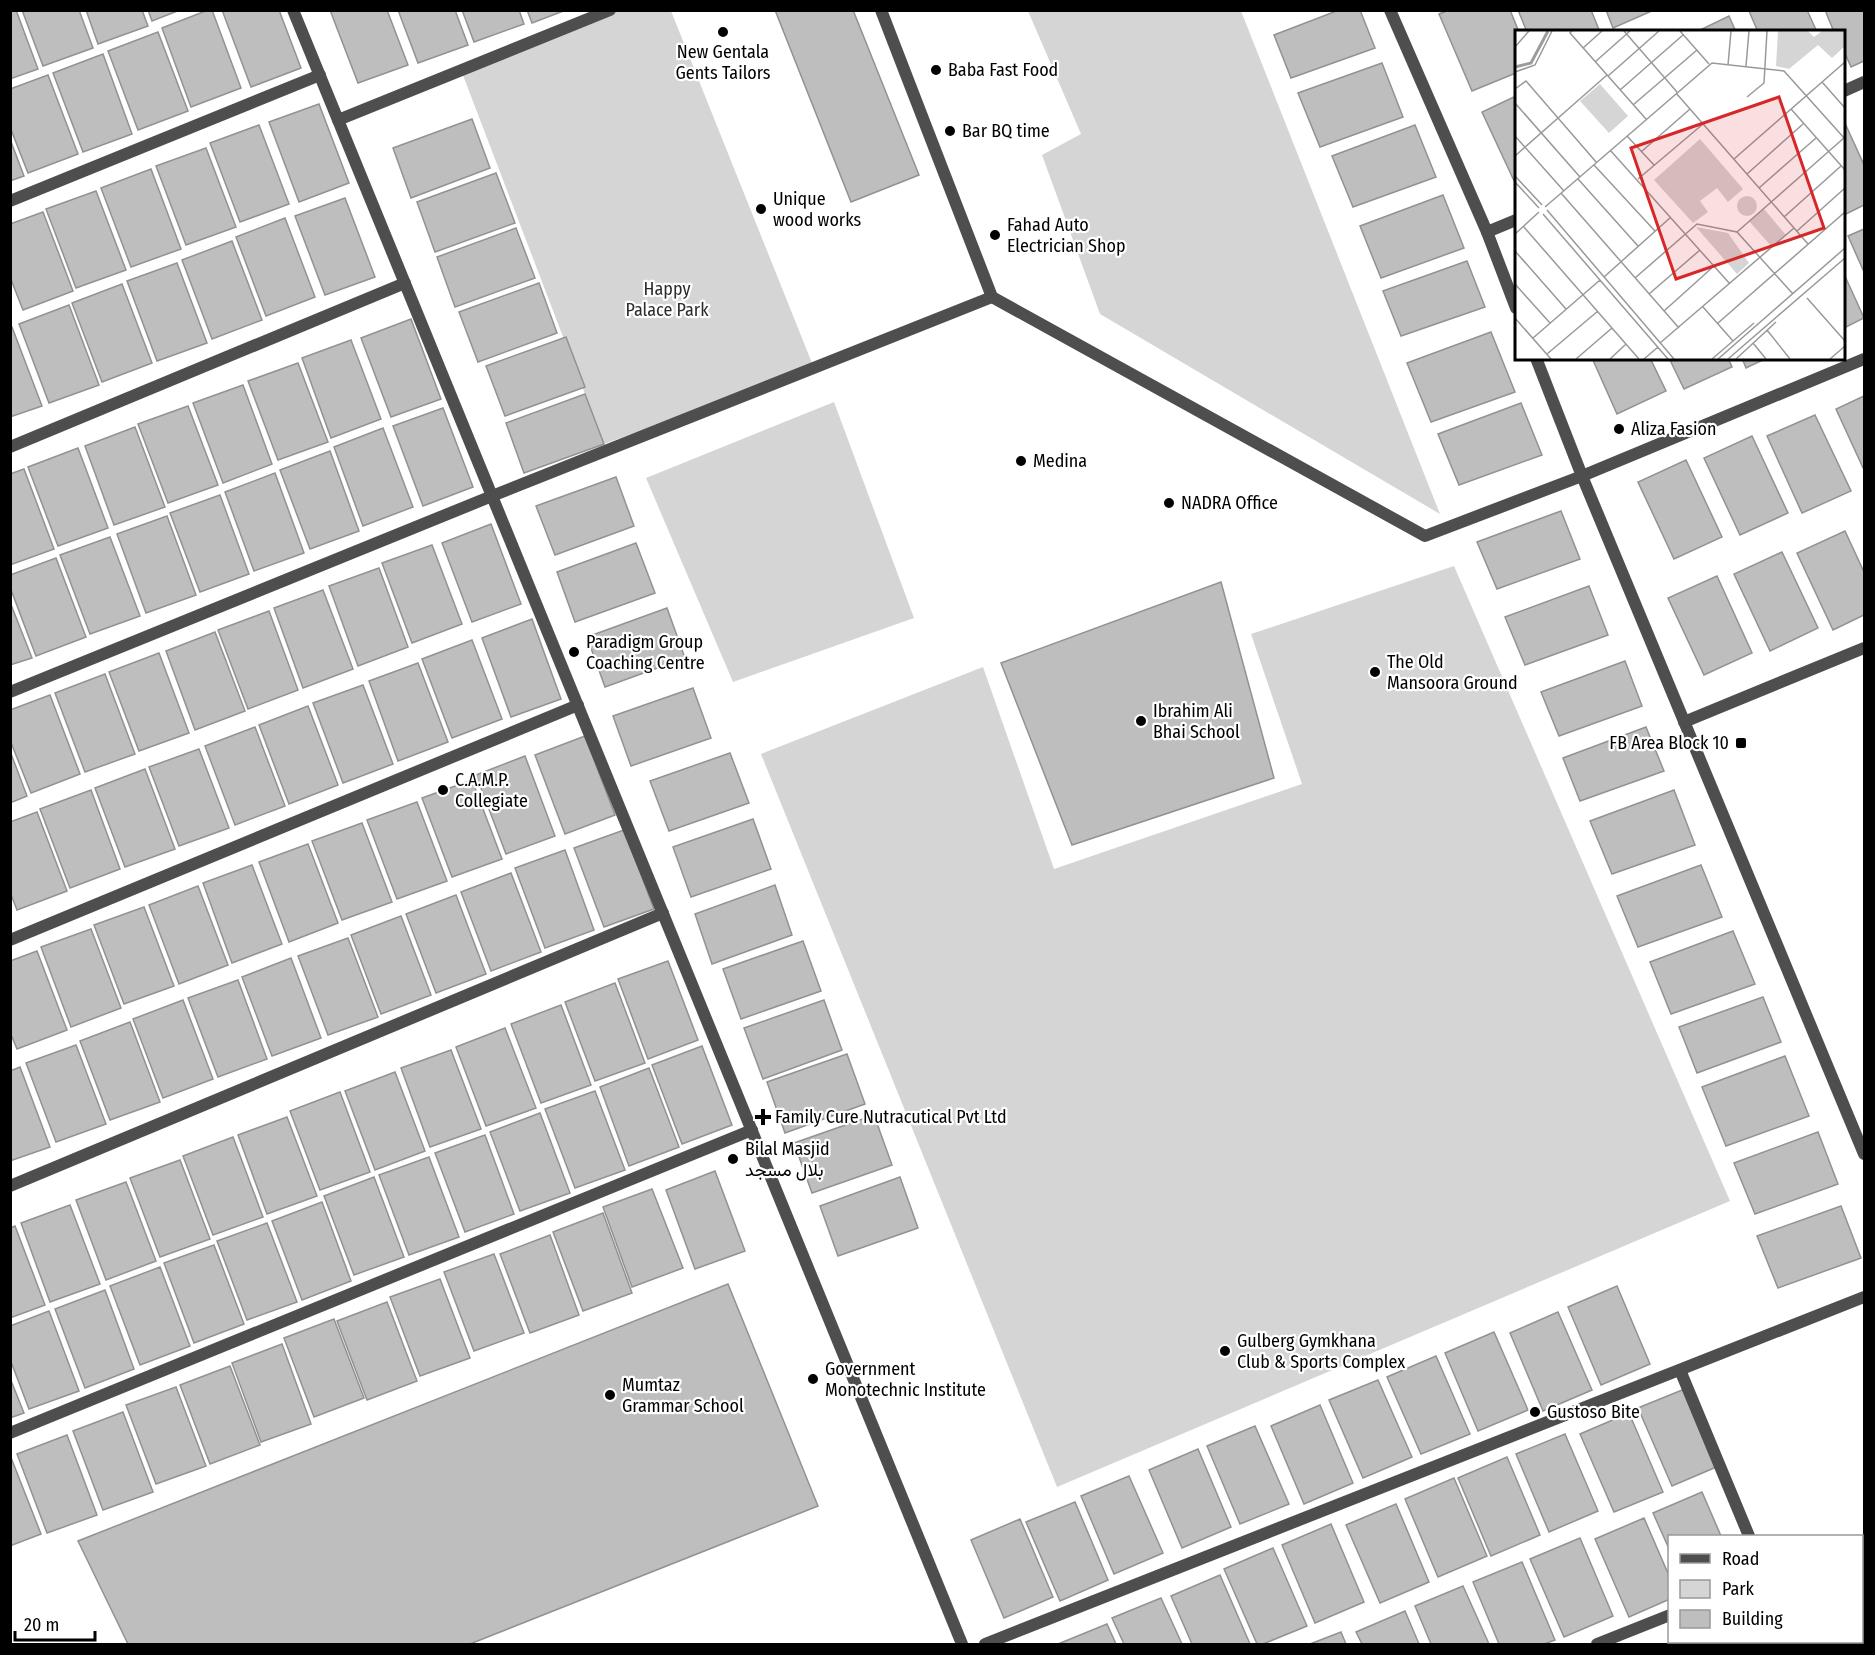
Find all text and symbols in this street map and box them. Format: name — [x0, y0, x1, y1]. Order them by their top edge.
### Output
marker: New Gentala Gents Tailors — [716, 25, 730, 39]
inset map — [1515, 30, 1845, 360]
place label: New Gentala Gents Tailors — [675, 41, 771, 84]
place label: Baba Fast Food — [948, 59, 1058, 81]
marker: Baba Fast Food — [929, 63, 943, 77]
place label: Bar BQ time — [962, 120, 1050, 142]
marker: Bar BQ time — [943, 124, 957, 138]
place label: Unique wood works — [773, 188, 861, 231]
marker: Unique wood works — [754, 202, 768, 216]
place label: Fahad Auto Electrician Shop — [1007, 214, 1126, 257]
marker: Fahad Auto Electrician Shop — [988, 228, 1002, 242]
park label: Happy Palace Park — [625, 278, 709, 321]
place label: Aliza Fasion — [1631, 418, 1716, 440]
marker: Aliza Fasion — [1612, 422, 1626, 436]
place label: Medina — [1033, 450, 1087, 472]
marker: Medina — [1014, 454, 1028, 468]
place label: NADRA Office — [1181, 492, 1278, 514]
marker: NADRA Office — [1162, 496, 1176, 510]
place label: Paradigm Group Coaching Centre — [586, 631, 705, 674]
marker: Paradigm Group Coaching Centre — [567, 645, 581, 659]
place label: The Old Mansoora Ground — [1387, 651, 1518, 694]
marker: The Old Mansoora Ground — [1368, 665, 1382, 679]
place label: Ibrahim Ali Bhai School — [1153, 700, 1240, 743]
marker: Ibrahim Ali Bhai School — [1134, 714, 1148, 728]
place label: FB Area Block 10 — [1609, 732, 1729, 754]
marker: FB Area Block 10 — [1734, 736, 1748, 750]
place label: C.A.M.P. Collegiate — [455, 769, 528, 812]
marker: C.A.M.P. Collegiate — [436, 783, 450, 797]
place label: Family Cure Nutracutical Pvt Ltd — [775, 1106, 1007, 1128]
marker: Family Cure Nutracutical Pvt Ltd — [756, 1110, 770, 1124]
place label: Bilal Masjid بلال مسجد — [745, 1138, 830, 1181]
marker: Bilal Masjid بلال مسجد — [726, 1152, 740, 1166]
place label: Gulberg Gymkhana Club & Sports Complex — [1237, 1330, 1405, 1373]
marker: Gulberg Gymkhana Club & Sports Complex — [1218, 1344, 1232, 1358]
place label: Government Monotechnic Institute — [825, 1358, 986, 1401]
marker: Government Monotechnic Institute — [806, 1372, 820, 1386]
place label: Mumtaz Grammar School — [622, 1374, 744, 1417]
marker: Mumtaz Grammar School — [603, 1388, 617, 1402]
place label: Gustoso Bite — [1547, 1401, 1640, 1423]
marker: Gustoso Bite — [1528, 1405, 1542, 1419]
legend — [1668, 1535, 1863, 1643]
text: Road — [1722, 1548, 1759, 1570]
text: Park — [1722, 1578, 1755, 1600]
scale bar — [15, 1604, 94, 1642]
text: Building — [1722, 1608, 1783, 1630]
text: 20 m — [24, 1614, 59, 1636]

